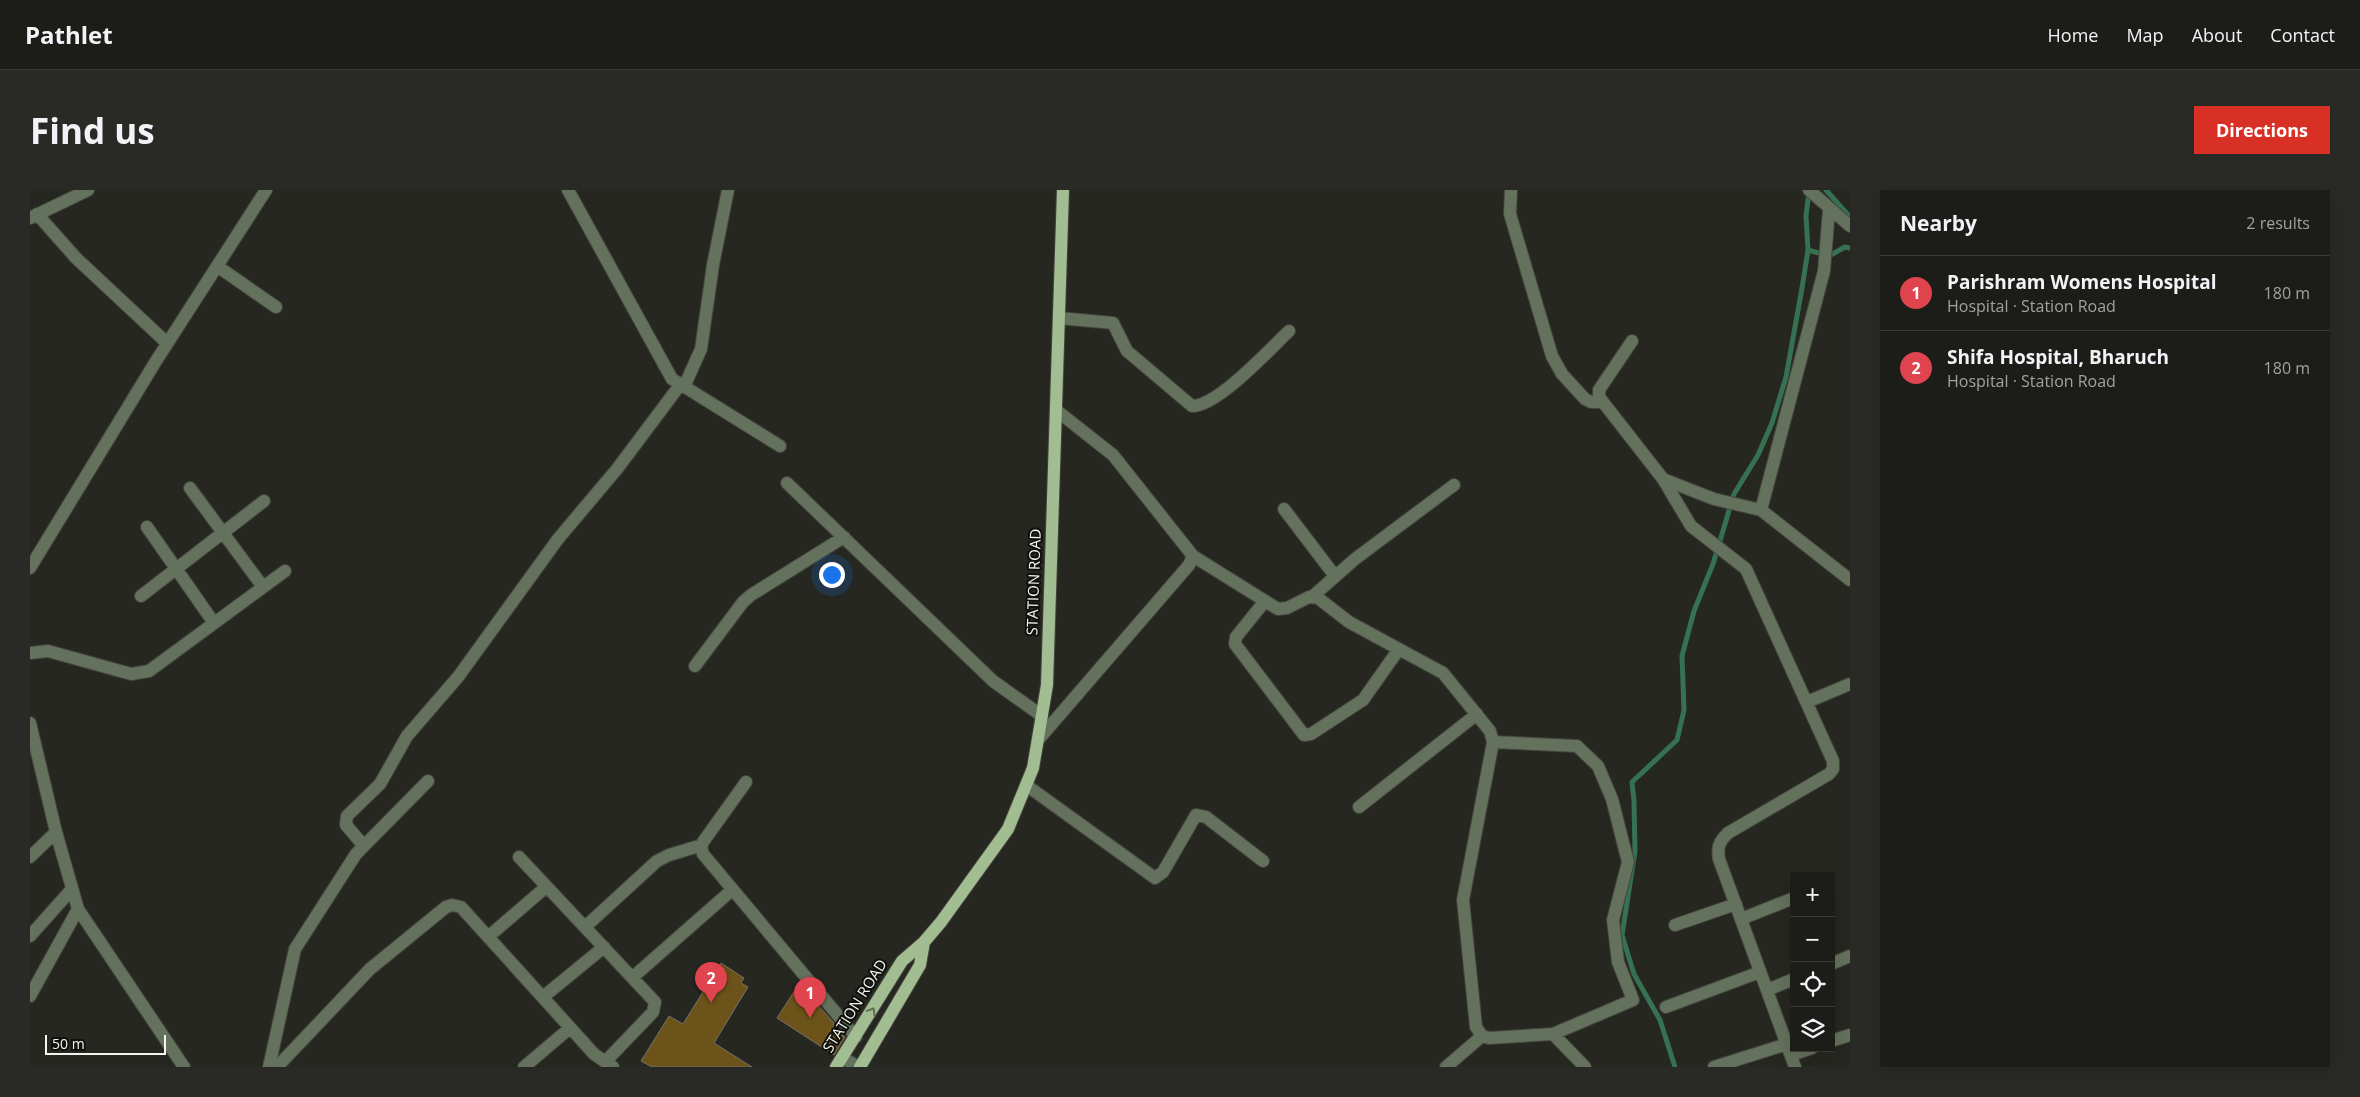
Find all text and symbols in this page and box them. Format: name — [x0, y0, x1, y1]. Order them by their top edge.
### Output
text: Pathlet — [25, 18, 113, 51]
text: Home — [2048, 23, 2098, 47]
text: Map — [2126, 23, 2164, 47]
text: About — [2192, 23, 2242, 47]
text: Contact — [2270, 23, 2335, 47]
button: Directions — [2194, 106, 2330, 154]
text: Find us — [30, 107, 155, 154]
text: Nearby — [1900, 209, 1977, 237]
text: 2 results — [2246, 212, 2310, 234]
text: Parishram Womens Hospital — [1947, 269, 2216, 295]
text: 1 — [1911, 282, 1921, 304]
text: 180 m — [2264, 282, 2310, 304]
text: Hospital · Station Road — [1947, 295, 2116, 317]
text: Shifa Hospital, Bharuch — [1947, 344, 2169, 370]
text: 2 — [1911, 357, 1921, 379]
text: 180 m — [2264, 357, 2310, 379]
text: Hospital · Station Road — [1947, 370, 2116, 392]
street label: STATION ROAD — [1021, 528, 1045, 636]
your location — [819, 562, 845, 588]
map controls — [1790, 872, 1835, 1052]
button: + — [1790, 872, 1835, 917]
button: − — [1790, 917, 1835, 962]
street label: STATION ROAD — [817, 955, 891, 1056]
pin: 2 — [695, 962, 727, 1003]
button: locate — [1790, 962, 1835, 1007]
pin: 1 — [794, 977, 826, 1018]
button: layers — [1790, 1007, 1835, 1052]
one-way arrow — [865, 1008, 875, 1017]
scale bar — [45, 1032, 166, 1055]
text: 50 m — [52, 1034, 85, 1053]

